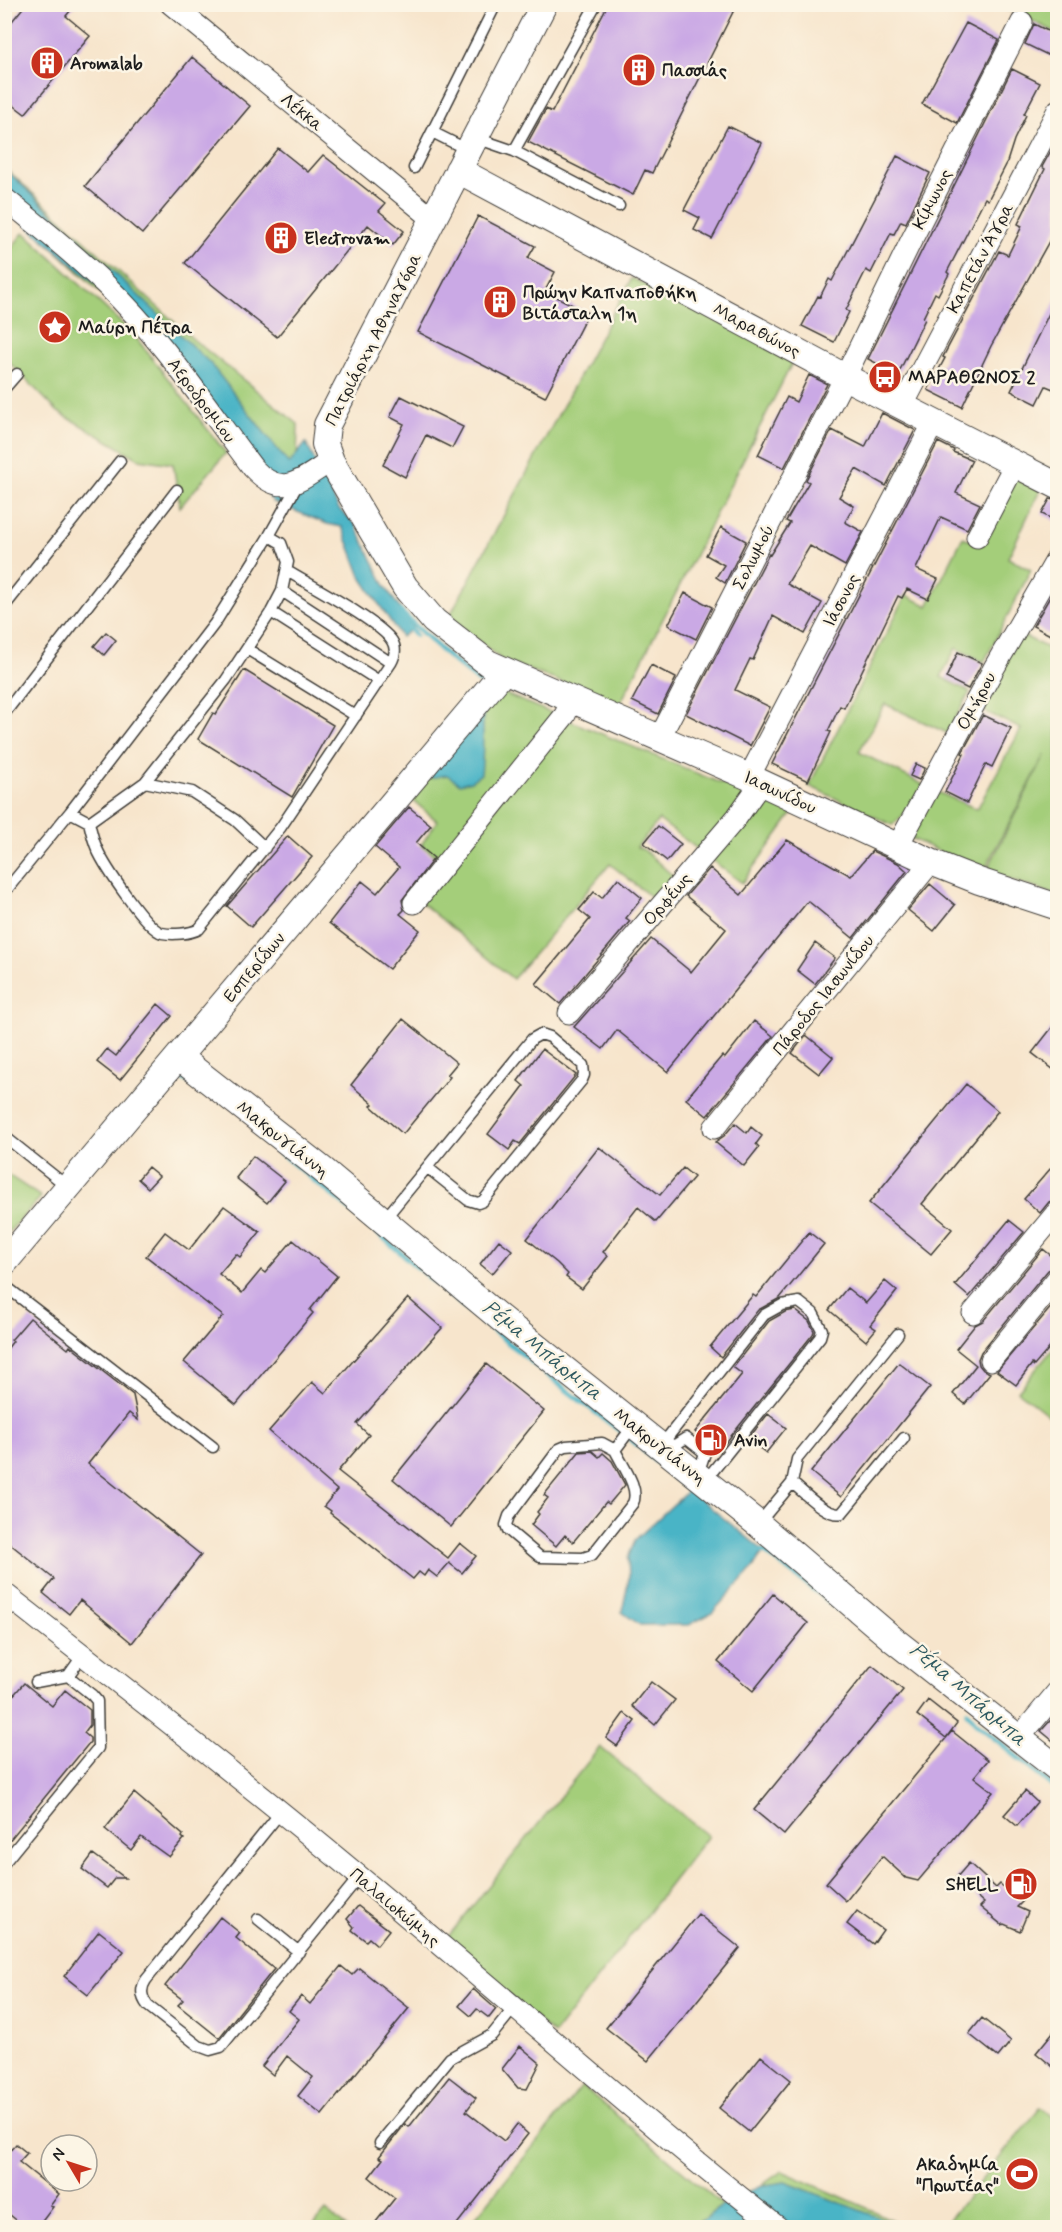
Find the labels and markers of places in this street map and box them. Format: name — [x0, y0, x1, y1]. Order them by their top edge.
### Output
building icon: Aromalab — [29, 45, 65, 81]
place label: Aromalab — [70, 52, 143, 76]
building icon: Πασσιάς — [621, 52, 657, 88]
place label: Πασσιάς — [662, 59, 727, 83]
building icon: Electrovam — [263, 220, 299, 256]
place label: Electrovam — [304, 227, 390, 251]
place label: Πρώην Καπναποθήκη Βιτάσταλη 1η — [523, 281, 697, 326]
building icon: Πρώην Καπναποθήκη Βιτάσταλη 1η — [482, 284, 518, 320]
place icon: Μαύρη Πέτρα — [37, 309, 73, 345]
place label: Μαύρη Πέτρα — [78, 315, 193, 340]
bus stop icon: ΜΑΡΑΘΩΝΟΣ 2 — [867, 359, 903, 395]
place label: ΜΑΡΑΘΩΝΟΣ 2 — [908, 366, 1035, 390]
fuel station icon: Avin — [693, 1422, 729, 1458]
place label: Avin — [734, 1429, 768, 1453]
fuel station icon: SHELL — [1003, 1866, 1039, 1902]
place label: SHELL — [946, 1873, 999, 1897]
place label: Ακαδημία "Πρωτέας" — [916, 2153, 1000, 2198]
sports icon: Ακαδημία "Πρωτέας" — [1004, 2156, 1040, 2192]

